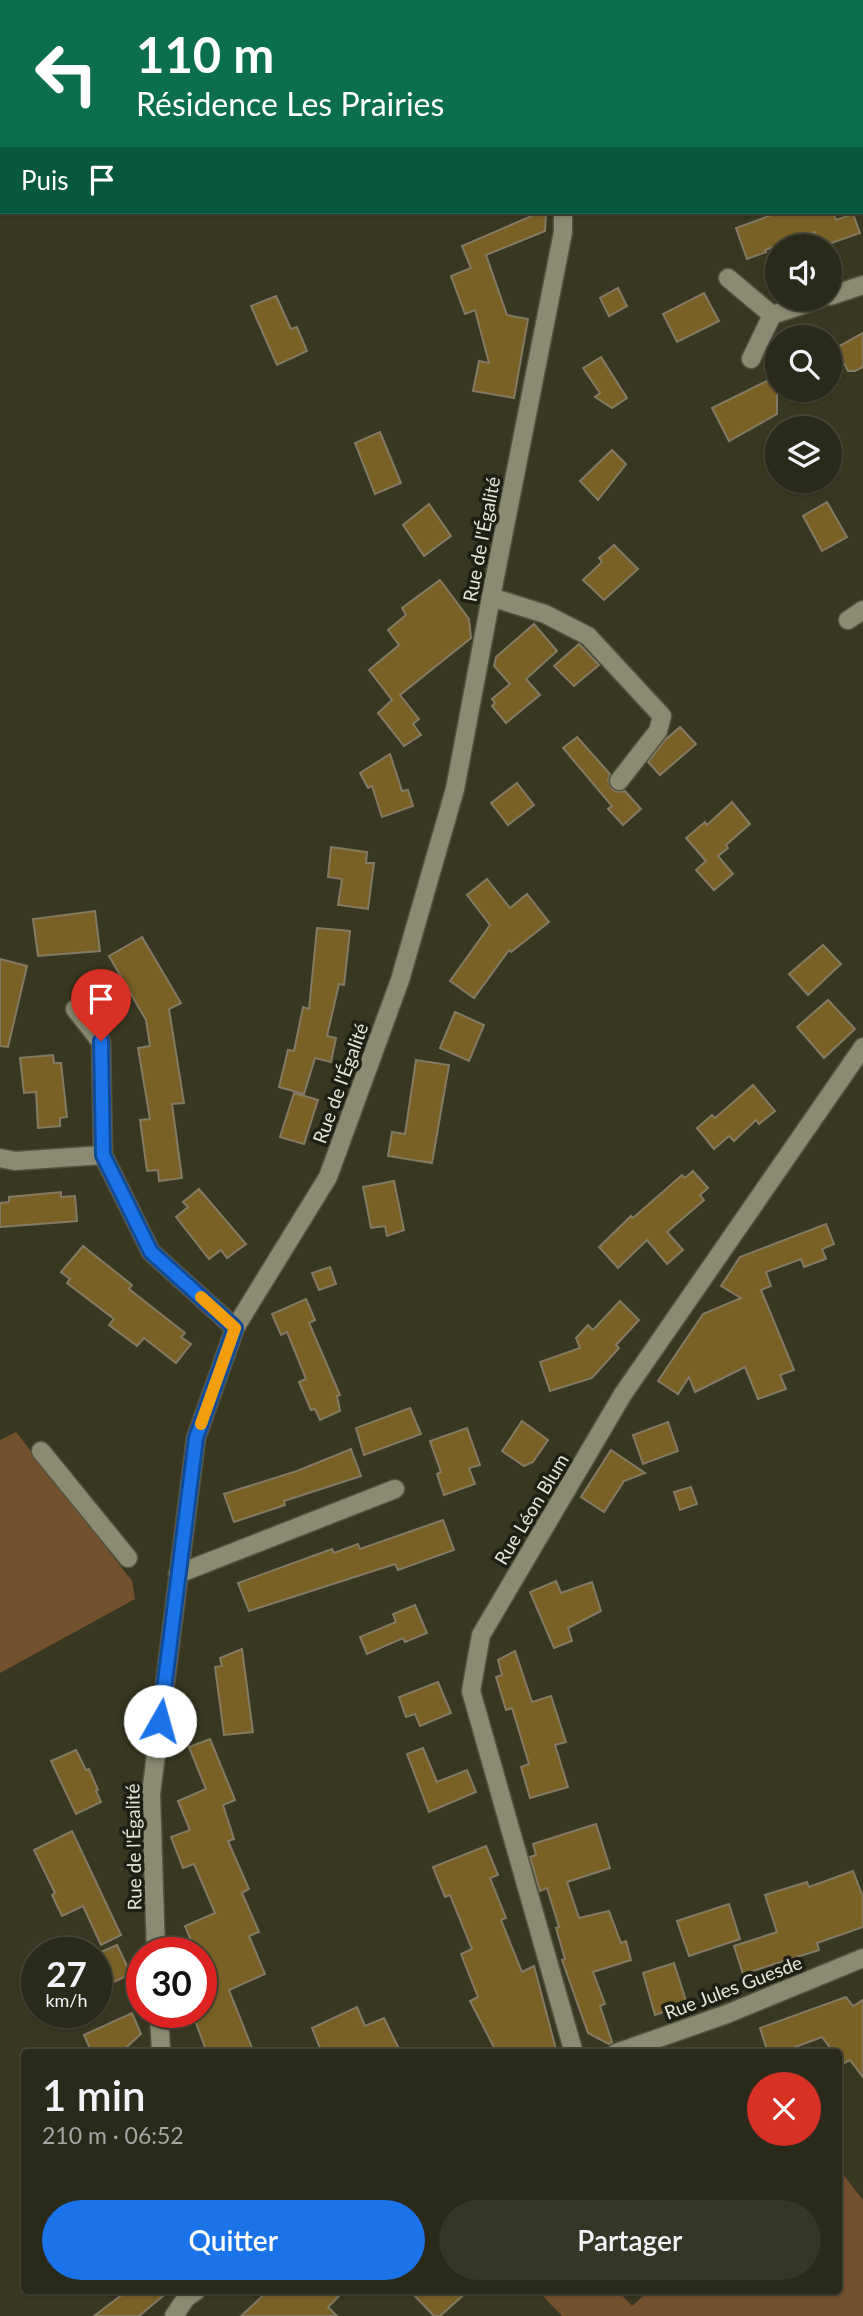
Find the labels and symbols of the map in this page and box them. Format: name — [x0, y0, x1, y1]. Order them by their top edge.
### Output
street label: Rue de l'Égalité — [458, 475, 504, 603]
pin — [71, 969, 131, 1041]
street label: Rue de l'Égalité — [308, 1020, 372, 1146]
street label: Rue Léon Blum — [489, 1449, 573, 1569]
position arrow — [123, 1684, 197, 1758]
street label: Rue de l'Égalité — [120, 1783, 146, 1911]
speed limit sign: 30 — [126, 1937, 217, 2028]
street label: Rue Jules Guesde — [661, 1950, 805, 2024]

